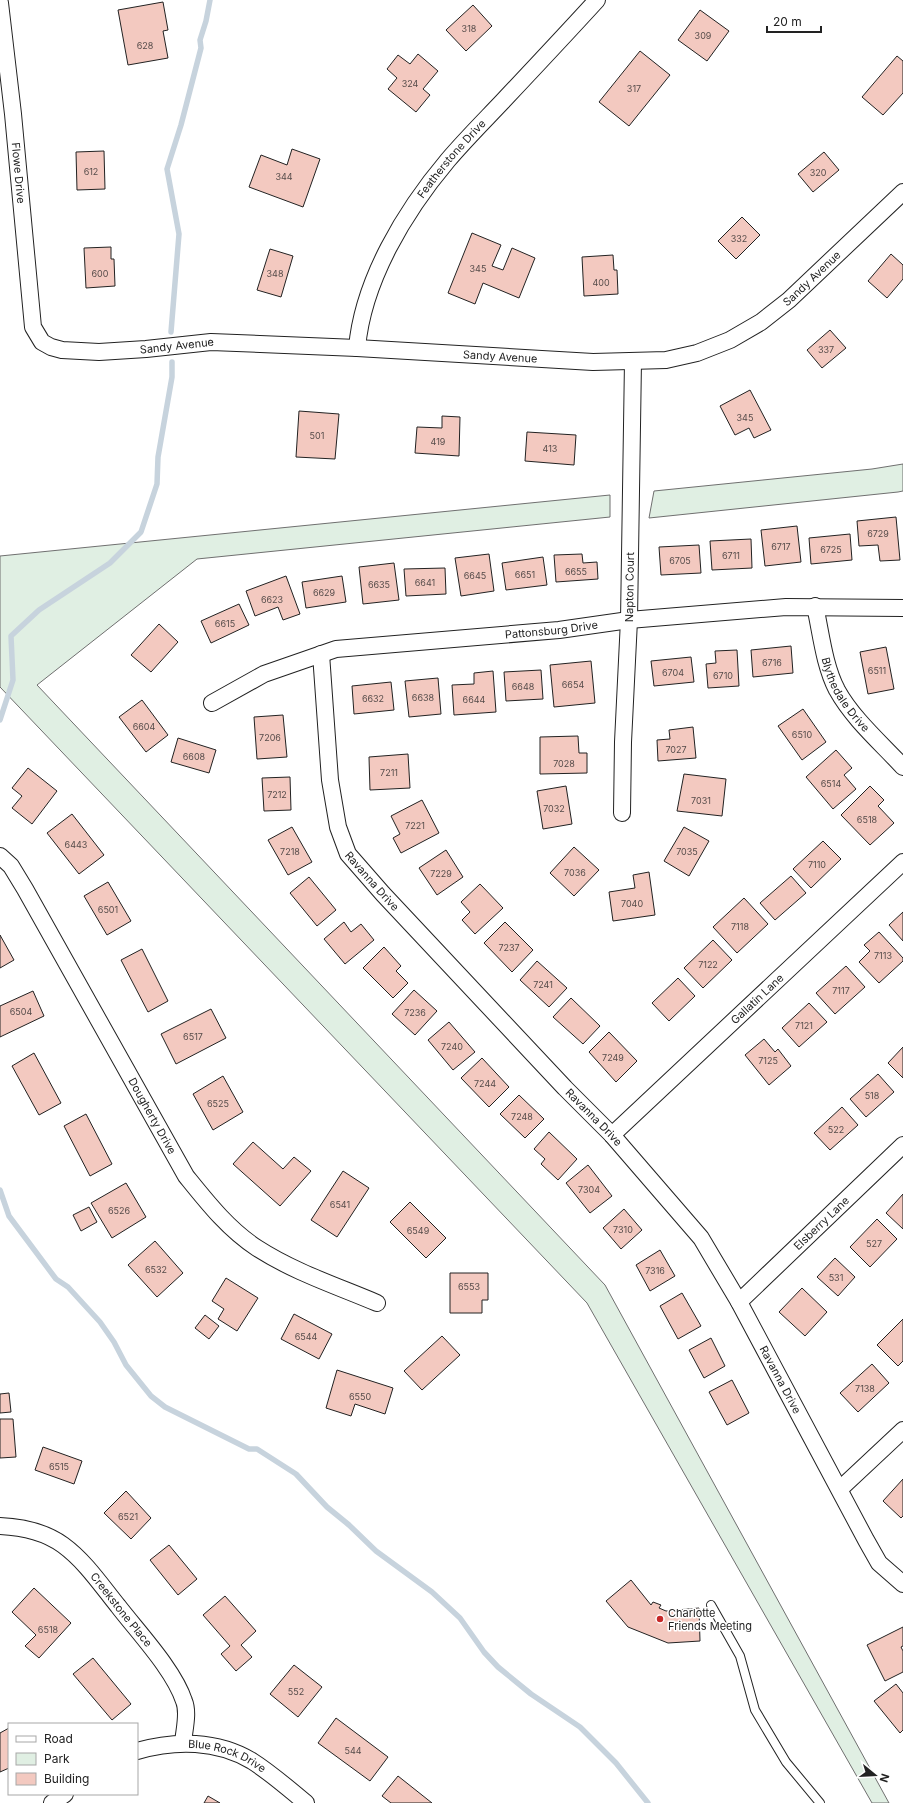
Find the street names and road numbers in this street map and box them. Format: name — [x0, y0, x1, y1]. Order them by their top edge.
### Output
street label: Featherstone Drive — [414, 116, 489, 201]
street label: Flowe Drive — [9, 142, 28, 204]
street label: Sandy Avenue — [780, 248, 844, 309]
street label: Sandy Avenue — [139, 335, 215, 356]
street label: Sandy Avenue — [463, 347, 538, 366]
street label: Napton Court — [622, 552, 637, 622]
street label: Pattonsburg Drive — [504, 618, 599, 642]
street label: Blythedale Drive — [819, 656, 873, 735]
street label: Ravanna Drive — [342, 848, 402, 914]
street label: Gallatin Lane — [728, 971, 786, 1027]
street label: Dougherty Drive — [125, 1075, 179, 1157]
street label: Ravanna Drive — [563, 1086, 625, 1149]
street label: Elsberry Lane — [791, 1193, 852, 1253]
street label: Ravanna Drive — [757, 1343, 804, 1416]
street label: Creekstone Place — [87, 1570, 155, 1650]
street label: Blue Rock Drive — [188, 1737, 269, 1775]

